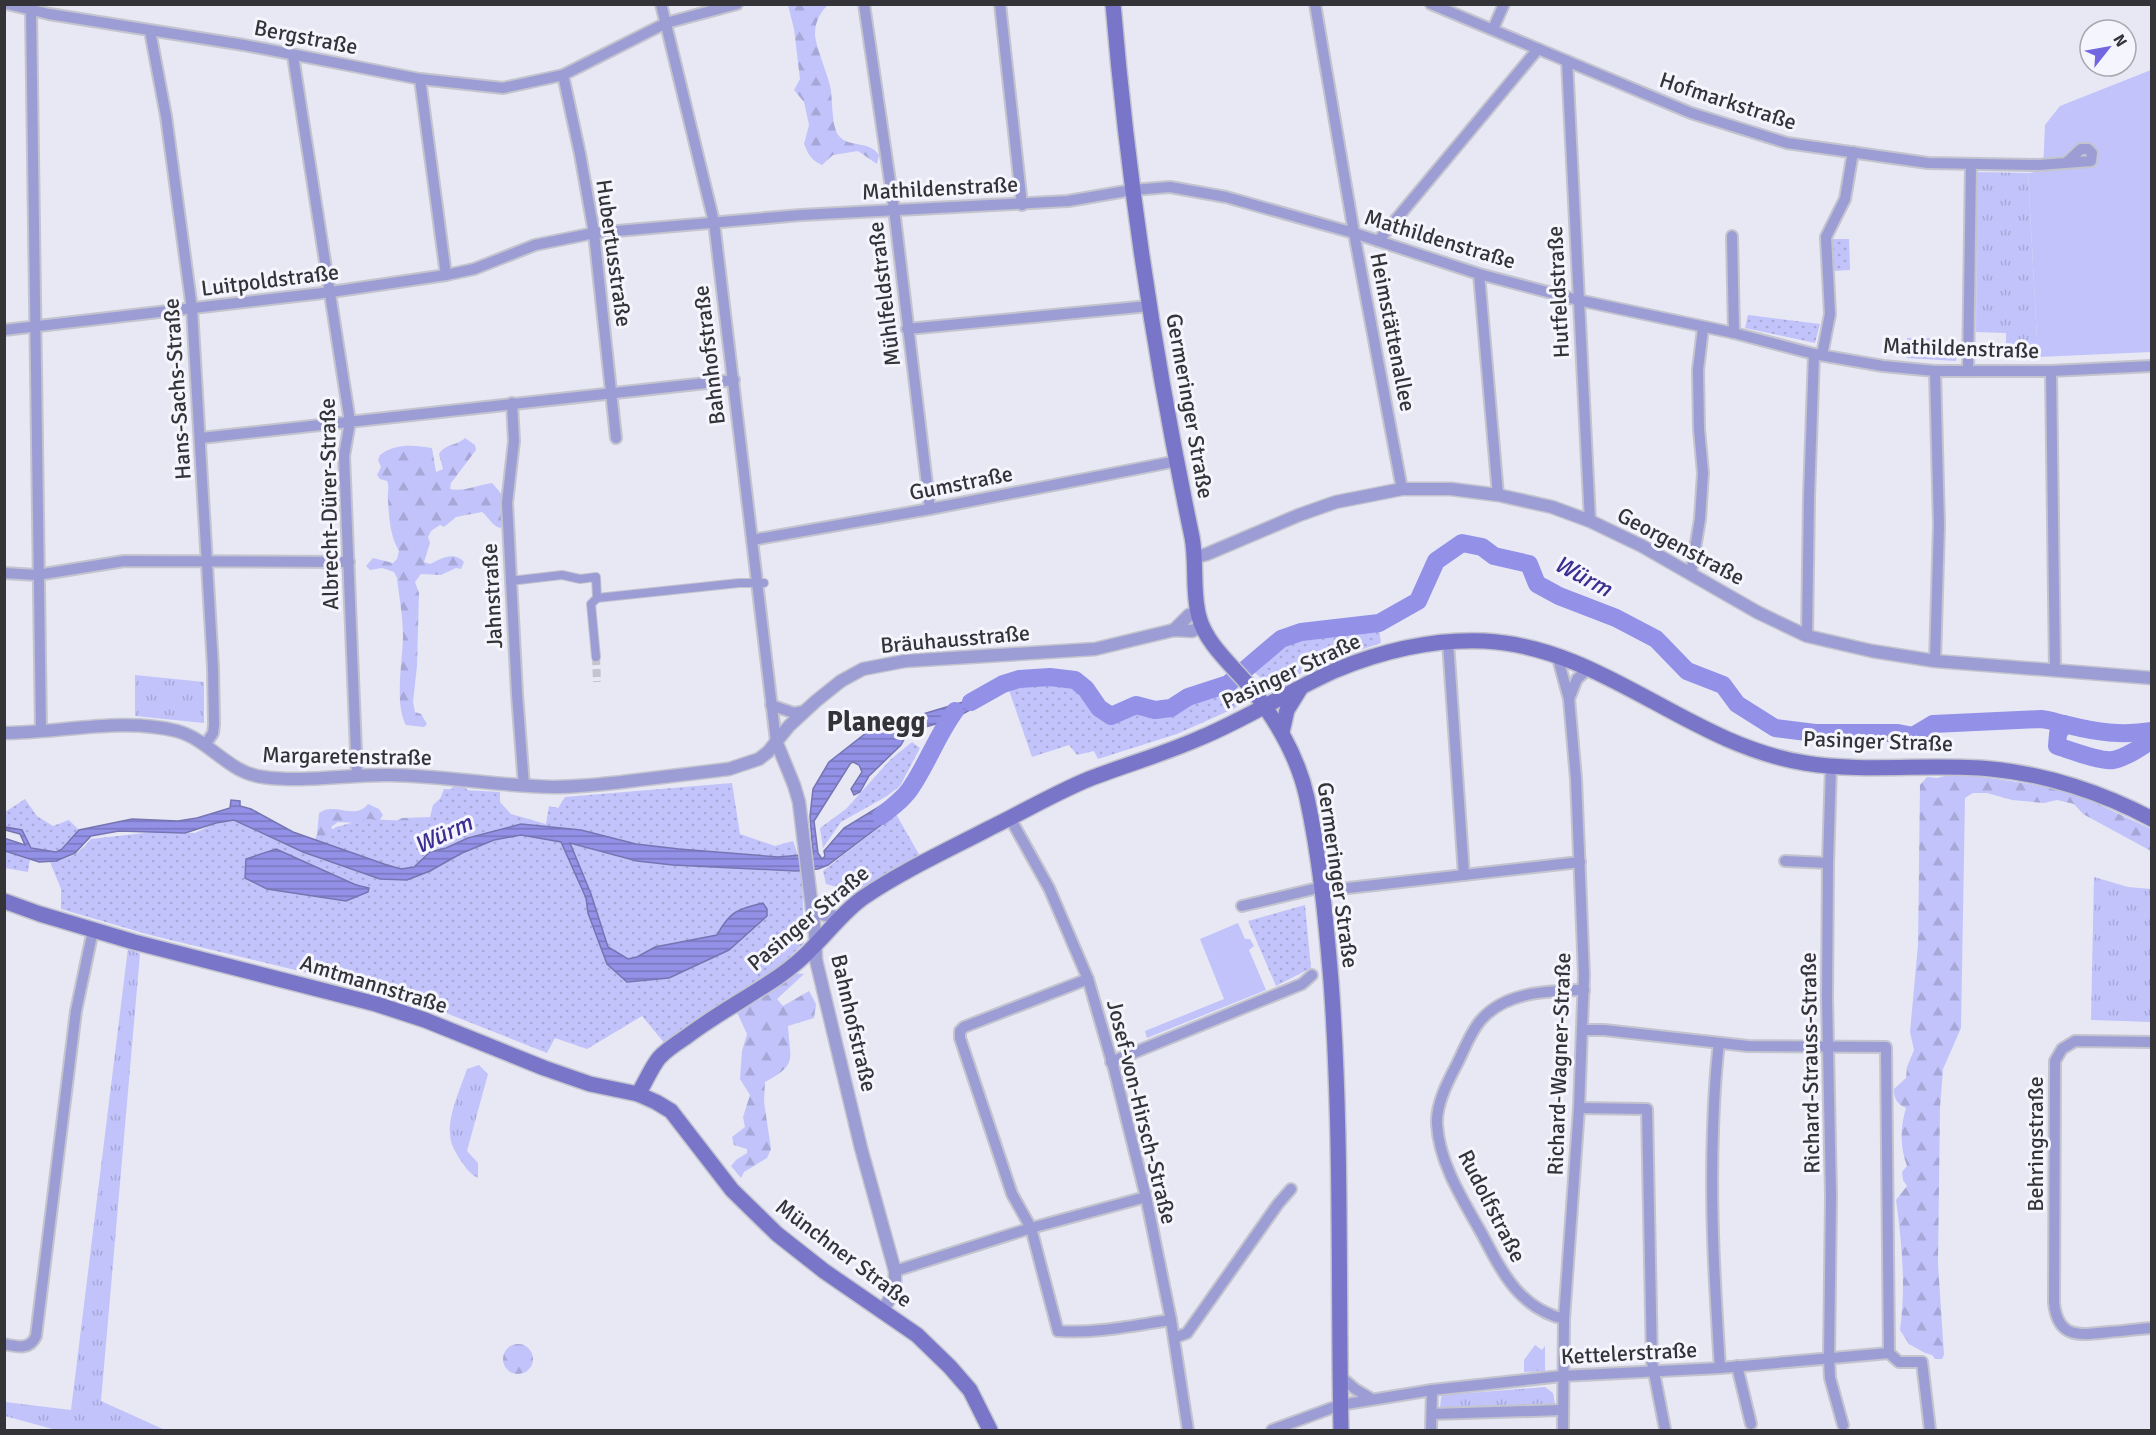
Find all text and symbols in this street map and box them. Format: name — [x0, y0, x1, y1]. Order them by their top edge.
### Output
street label: Bergstraße — [252, 14, 360, 60]
north arrow — [2078, 18, 2138, 78]
text: N — [2109, 31, 2131, 51]
street label: Hofmarkstraße — [1656, 66, 1800, 136]
street label: Mathildenstraße — [861, 170, 1019, 206]
street label: Hubertusstraße — [590, 178, 638, 328]
street label: Mathildenstraße — [1361, 203, 1519, 275]
street label: Mühlfeldstraße — [862, 220, 906, 368]
street label: Hutfeldstraße — [1541, 225, 1575, 359]
street label: Heimstättenallee — [1364, 250, 1422, 414]
street label: Luitpoldstraße — [199, 258, 341, 302]
street label: Bahnhofstraße — [687, 284, 731, 426]
street label: Hans-Sachs-Straße — [157, 297, 197, 481]
street label: Germeringer Straße — [1160, 311, 1220, 501]
street label: Mathildenstraße — [1882, 332, 2040, 364]
street label: Albrecht-Dürer-Straße — [314, 398, 344, 610]
street label: Gumstraße — [907, 460, 1015, 506]
street label: Georgenstraße — [1613, 501, 1749, 591]
street label: Jahnstraße — [476, 543, 508, 649]
water label: Würm — [1549, 549, 1618, 604]
street label: Bräuhausstraße — [879, 619, 1031, 659]
street label: Pasinger Straße — [1217, 627, 1365, 715]
district label: Planegg — [827, 705, 925, 739]
street label: Pasinger Straße — [1802, 725, 1954, 757]
street label: Margaretenstraße — [262, 741, 432, 771]
street label: Germeringer Straße — [1312, 780, 1364, 970]
water label: Würm — [409, 807, 478, 860]
street label: Pasinger Straße — [742, 859, 874, 977]
street label: Amtmannstraße — [297, 949, 451, 1019]
street label: Bahnhofstraße — [825, 952, 883, 1094]
street label: Richard-Wagner-Straße — [1542, 952, 1576, 1176]
street label: Richard-Strauss-Straße — [1795, 952, 1825, 1174]
street label: Josef-von-Hirsch-Straße — [1101, 997, 1183, 1227]
street label: Behringstraße — [2022, 1076, 2049, 1212]
street label: Rudolfstraße — [1452, 1145, 1532, 1267]
street label: Münchner Straße — [770, 1193, 918, 1313]
street label: Kettelerstraße — [1560, 1336, 1698, 1370]

